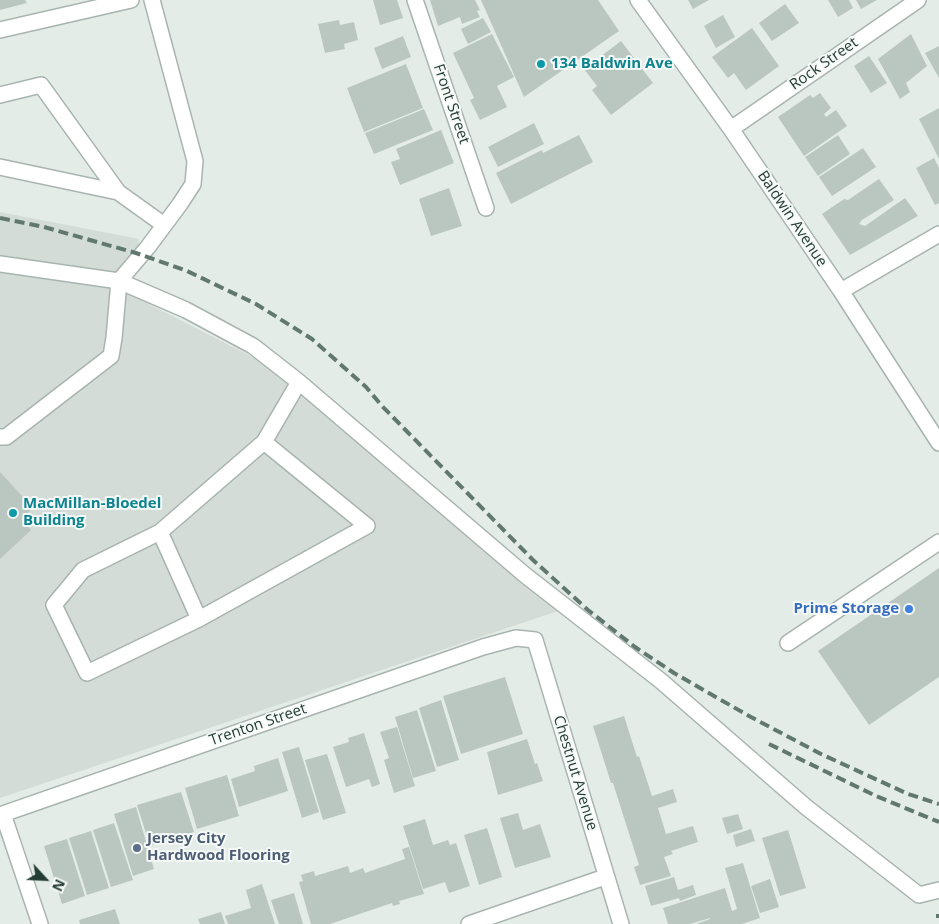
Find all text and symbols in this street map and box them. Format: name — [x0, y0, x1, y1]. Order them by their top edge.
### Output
street label: Rock Street — [786, 34, 862, 94]
place label: 134 Baldwin Ave — [551, 55, 673, 73]
marker: 134 Baldwin Ave — [535, 58, 547, 70]
street label: Front Street — [429, 62, 473, 146]
street label: Baldwin Avenue — [753, 168, 831, 270]
place label: MacMillan-Bloedel Building — [23, 495, 161, 530]
marker: MacMillan-Bloedel Building — [7, 507, 19, 519]
place label: Prime Storage — [793, 600, 899, 618]
marker: Prime Storage — [903, 603, 915, 615]
street label: Trenton Street — [207, 700, 309, 750]
street label: Chestnut Avenue — [549, 713, 601, 833]
place label: Jersey City Hardwood Flooring — [147, 830, 290, 865]
marker: Jersey City Hardwood Flooring — [131, 842, 143, 854]
north arrow — [20, 854, 70, 904]
text: N — [48, 876, 70, 895]

